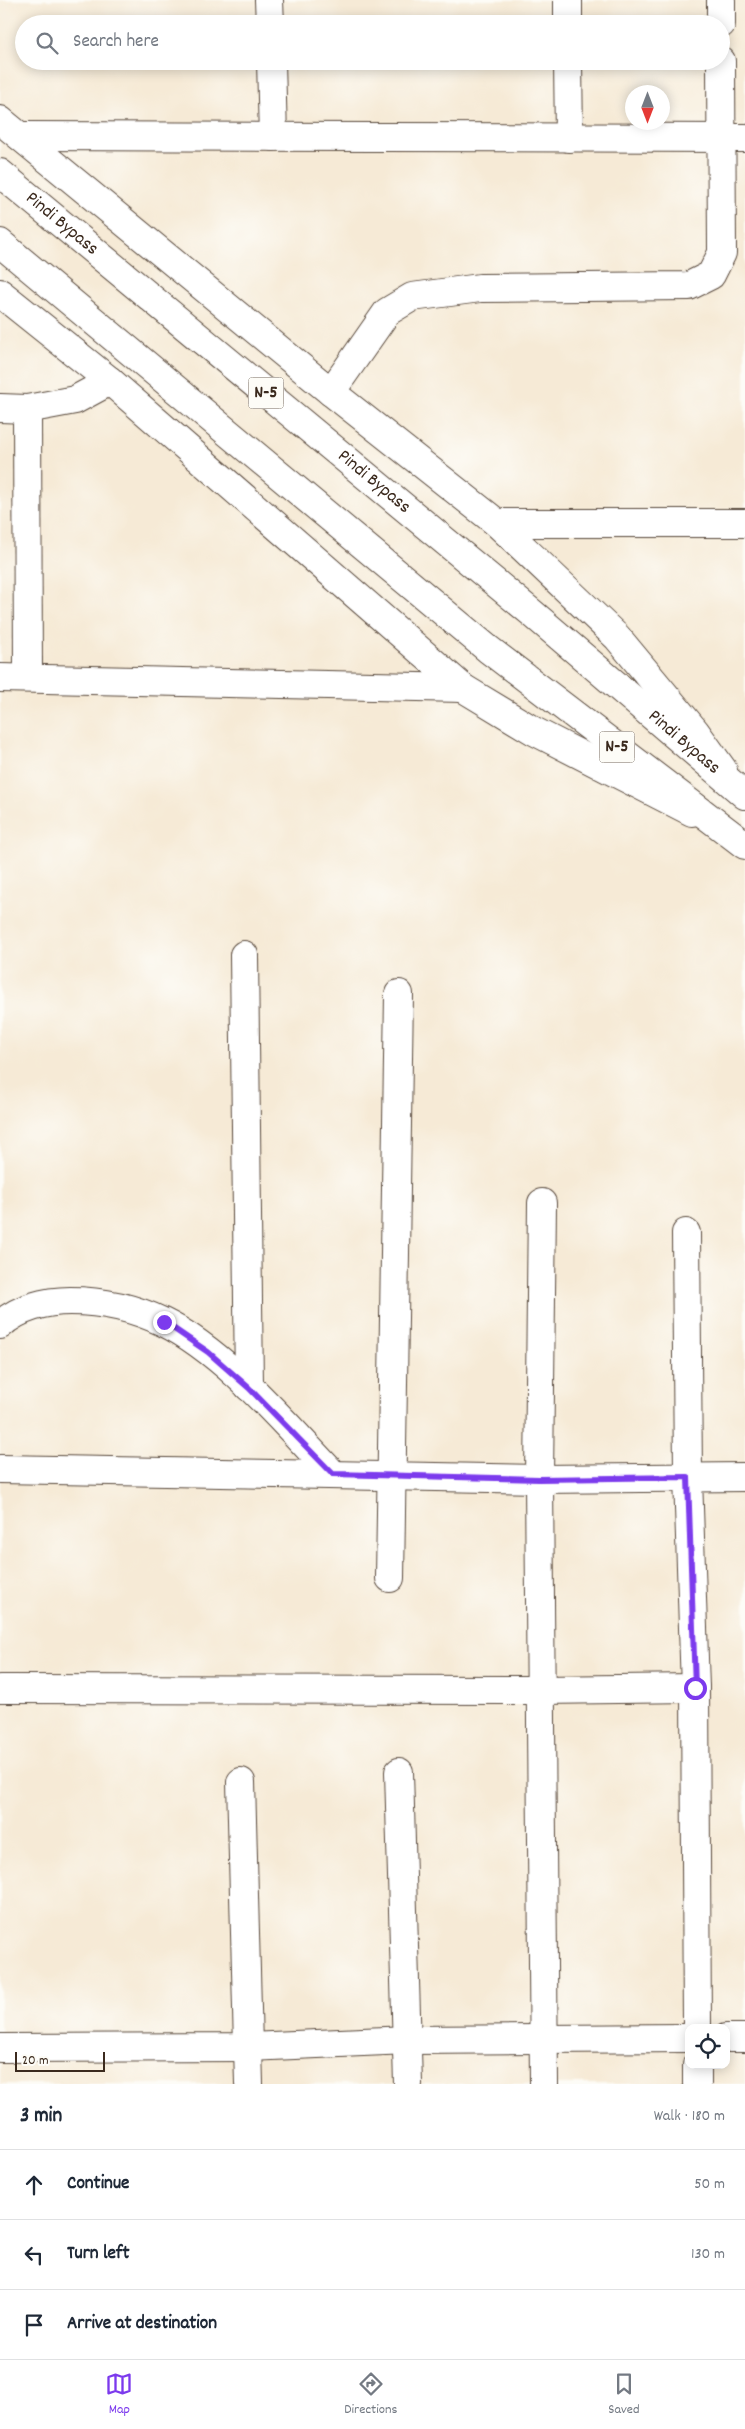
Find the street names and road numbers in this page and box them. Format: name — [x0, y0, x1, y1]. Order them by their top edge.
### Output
street label: Pindi Bypass — [19, 186, 104, 262]
road number: N-5 — [248, 378, 284, 408]
street label: Pindi Bypass — [331, 444, 416, 521]
street label: Pindi Bypass — [642, 704, 726, 782]
road number: N-5 — [600, 732, 634, 762]

